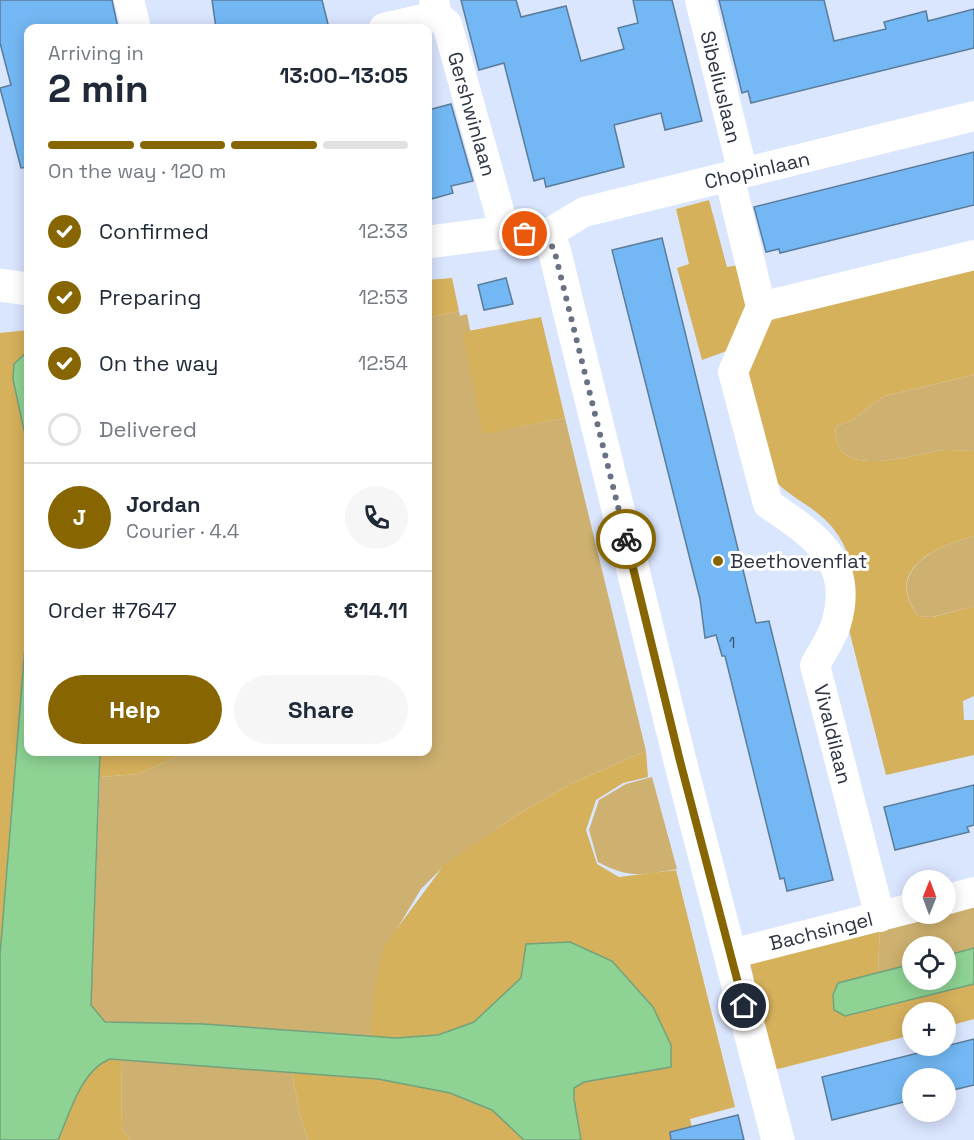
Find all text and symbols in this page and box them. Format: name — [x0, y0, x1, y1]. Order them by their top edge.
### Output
street label: Sibeliuslaan — [695, 28, 747, 146]
text: Arriving in — [48, 40, 144, 66]
street label: Gershwinlaan — [442, 49, 502, 179]
text: 13:00–13:05 — [279, 61, 408, 89]
text: 2 min — [48, 64, 149, 113]
street label: Chopinlaan — [702, 145, 812, 195]
text: On the way · 120 m — [48, 158, 226, 184]
pin — [499, 208, 550, 259]
icon: check — [48, 215, 81, 248]
text: Confirmed — [99, 217, 209, 245]
icon: bag — [508, 217, 541, 250]
text: 12:33 — [358, 218, 408, 244]
icon: check — [48, 281, 81, 314]
text: Preparing — [99, 283, 201, 311]
text: 12:53 — [358, 284, 408, 310]
icon: check — [48, 347, 81, 380]
text: On the way — [99, 349, 218, 377]
text: 12:54 — [358, 350, 408, 376]
text: Delivered — [99, 415, 197, 443]
button: phone — [345, 486, 408, 549]
text: Jordan — [126, 490, 201, 518]
text: J — [73, 503, 86, 531]
courier — [596, 509, 656, 569]
text: Courier · 4.4 — [126, 518, 239, 544]
icon: bike — [610, 523, 643, 556]
place label: Beethovenflat — [730, 548, 867, 574]
marker: Beethovenflat — [711, 554, 725, 568]
text: Order #7647 — [48, 596, 177, 624]
text: €14.11 — [344, 596, 408, 624]
house number: 1 — [729, 632, 735, 653]
button: Help — [48, 675, 222, 744]
button: Share — [234, 675, 408, 744]
street label: Vivaldilaan — [808, 681, 858, 787]
north arrow — [902, 870, 956, 924]
map controls — [902, 870, 956, 1122]
street label: Bachsingel — [766, 906, 876, 956]
button: locate — [902, 936, 956, 990]
pin — [718, 980, 769, 1031]
icon: home — [727, 989, 760, 1022]
button: + — [902, 1002, 956, 1056]
button: − — [902, 1068, 956, 1122]

